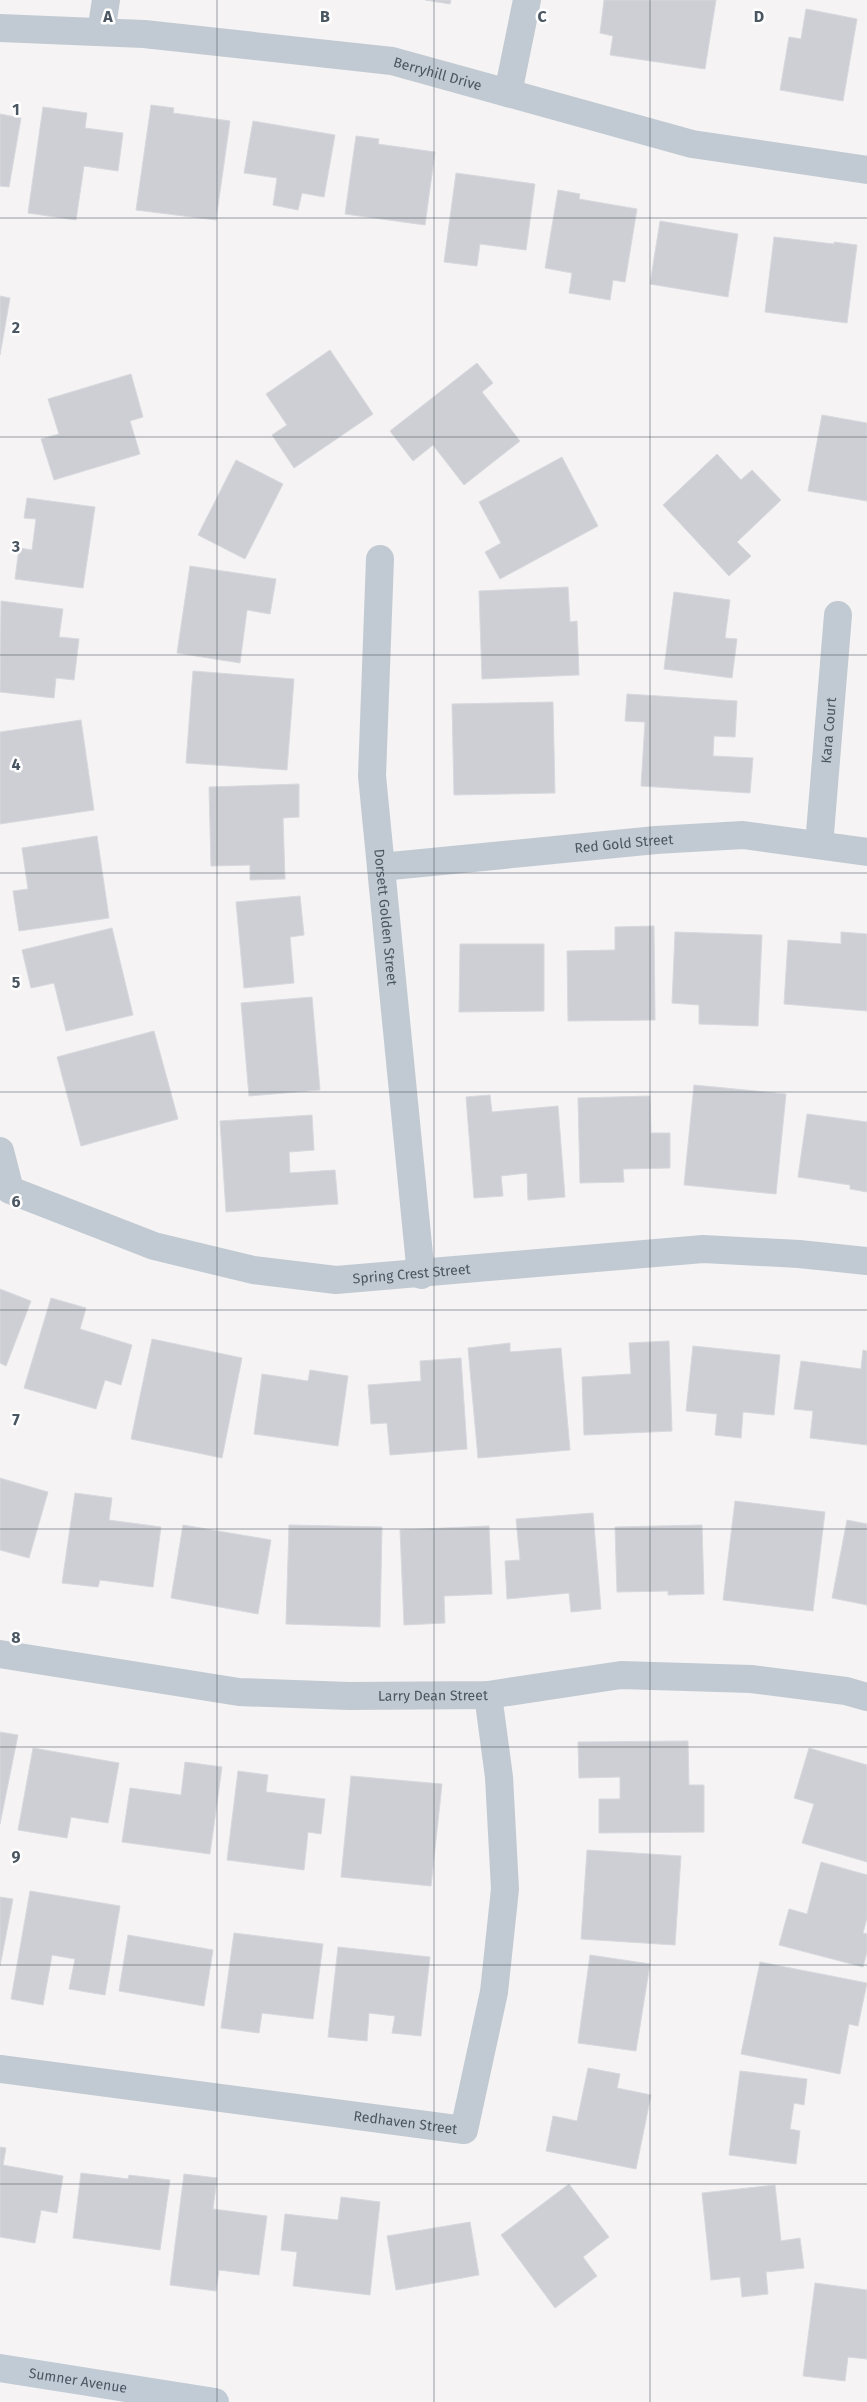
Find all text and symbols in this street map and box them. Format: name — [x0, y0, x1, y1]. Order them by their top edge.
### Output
text: A — [102, 7, 113, 26]
text: B — [320, 7, 330, 26]
text: C — [537, 7, 547, 26]
text: D — [754, 7, 764, 26]
street label: Berryhill Drive — [392, 54, 484, 94]
text: 1 — [12, 100, 20, 119]
text: 2 — [12, 318, 20, 337]
text: 3 — [11, 537, 20, 556]
street label: Kara Court — [818, 696, 840, 764]
text: 4 — [11, 755, 21, 774]
street label: Red Gold Street — [574, 831, 675, 857]
street label: Dorsett Golden Street — [370, 848, 401, 987]
text: 5 — [12, 973, 21, 992]
text: 6 — [11, 1192, 21, 1211]
street label: Spring Crest Street — [352, 1261, 472, 1288]
text: 7 — [12, 1410, 20, 1429]
text: 8 — [11, 1628, 21, 1647]
street label: Larry Dean Street — [378, 1687, 489, 1705]
text: 9 — [12, 1847, 21, 1866]
street label: Redhaven Street — [353, 2108, 459, 2138]
street label: Sumner Avenue — [28, 2365, 128, 2397]

